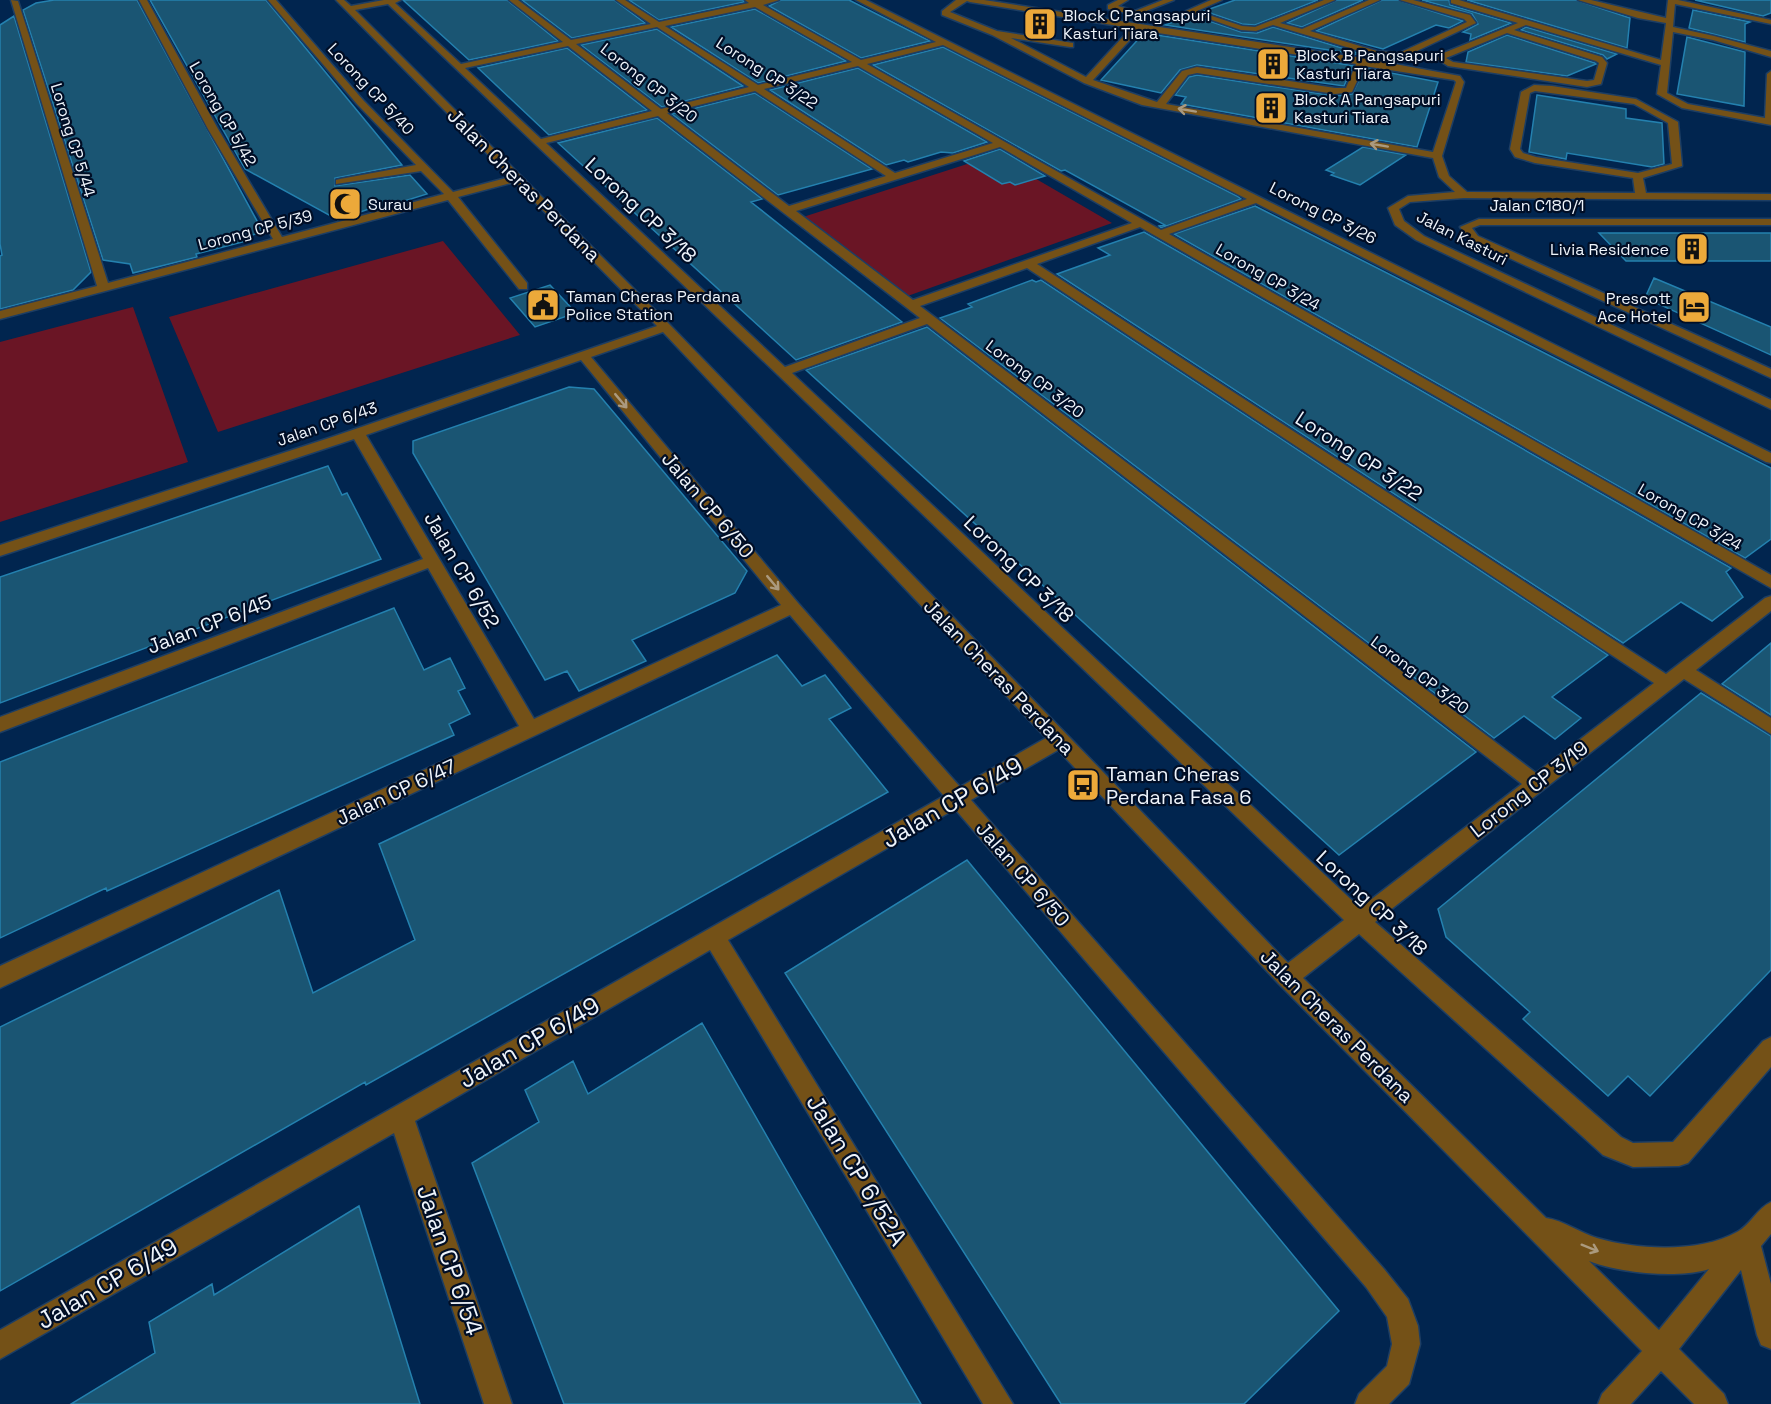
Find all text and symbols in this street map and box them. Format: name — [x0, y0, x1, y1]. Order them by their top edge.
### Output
place label: Block C Pangsapuri Kasturi Tiara — [1063, 5, 1210, 44]
building icon: Block C Pangsapuri Kasturi Tiara — [1022, 6, 1058, 42]
street label: Lorong CP 3/22 — [712, 32, 822, 114]
street label: Lorong CP 3/20 — [596, 38, 702, 128]
street label: Lorong CP 5/40 — [323, 39, 419, 139]
place label: Block B Pangsapuri Kasturi Tiara — [1296, 45, 1444, 84]
building icon: Block B Pangsapuri Kasturi Tiara — [1255, 46, 1291, 82]
street label: Lorong CP 5/42 — [185, 58, 261, 170]
street label: Lorong CP 5/44 — [46, 81, 100, 199]
place label: Block A Pangsapuri Kasturi Tiara — [1294, 89, 1441, 128]
building icon: Block A Pangsapuri Kasturi Tiara — [1253, 90, 1289, 126]
street label: Jalan Cheras Perdana — [442, 103, 606, 267]
one-way arrow — [1178, 104, 1198, 115]
one-way arrow — [1370, 139, 1390, 150]
street label: Lorong CP 3/18 — [580, 152, 702, 268]
street label: Lorong CP 3/26 — [1266, 177, 1380, 249]
mosque icon: Surau — [327, 186, 363, 222]
place label: Surau — [368, 194, 412, 215]
street label: Jalan C180/1 — [1489, 195, 1585, 216]
street label: Lorong CP 5/39 — [196, 205, 314, 255]
street label: Jalan Kasturi — [1413, 206, 1511, 270]
building icon: Livia Residence — [1674, 231, 1710, 267]
street label: Lorong CP 3/24 — [1212, 239, 1324, 315]
place label: Livia Residence — [1550, 239, 1669, 260]
place label: Taman Cheras Perdana Police Station — [566, 286, 740, 325]
public building icon: Taman Cheras Perdana Police Station — [525, 287, 561, 323]
place label: Prescott Ace Hotel — [1597, 288, 1671, 327]
hotel icon: Prescott Ace Hotel — [1676, 289, 1712, 325]
street label: Lorong CP 3/20 — [982, 335, 1088, 423]
one-way arrow — [614, 393, 628, 408]
street label: Jalan CP 6/43 — [274, 397, 380, 451]
street label: Lorong CP 3/22 — [1290, 405, 1428, 507]
street label: Jalan CP 6/50 — [656, 446, 760, 564]
street label: Lorong CP 3/24 — [1634, 479, 1746, 555]
street label: Jalan CP 6/52 — [418, 507, 506, 633]
street label: Lorong CP 3/18 — [958, 510, 1080, 628]
one-way arrow — [766, 575, 779, 591]
street label: Jalan CP 6/45 — [143, 588, 275, 660]
street label: Jalan Cheras Perdana — [918, 594, 1080, 760]
street label: Lorong CP 3/20 — [1367, 631, 1473, 719]
street label: Lorong CP 3/19 — [1465, 735, 1593, 843]
street label: Jalan CP 6/49 — [876, 749, 1028, 855]
street label: Jalan CP 6/47 — [332, 753, 460, 831]
place label: Taman Cheras Perdana Fasa 6 — [1106, 761, 1251, 810]
bus stop icon: Taman Cheras Perdana Fasa 6 — [1065, 767, 1101, 803]
street label: Jalan CP 6/50 — [970, 816, 1076, 932]
street label: Lorong CP 3/18 — [1311, 845, 1433, 961]
street label: Jalan Cheras Perdana — [1255, 944, 1419, 1108]
street label: Jalan CP 6/49 — [453, 989, 605, 1095]
street label: Jalan CP 6/52A — [800, 1089, 914, 1251]
street label: Jalan CP 6/54 — [410, 1181, 490, 1339]
street label: Jalan CP 6/49 — [31, 1230, 183, 1336]
one-way arrow — [1580, 1243, 1599, 1254]

